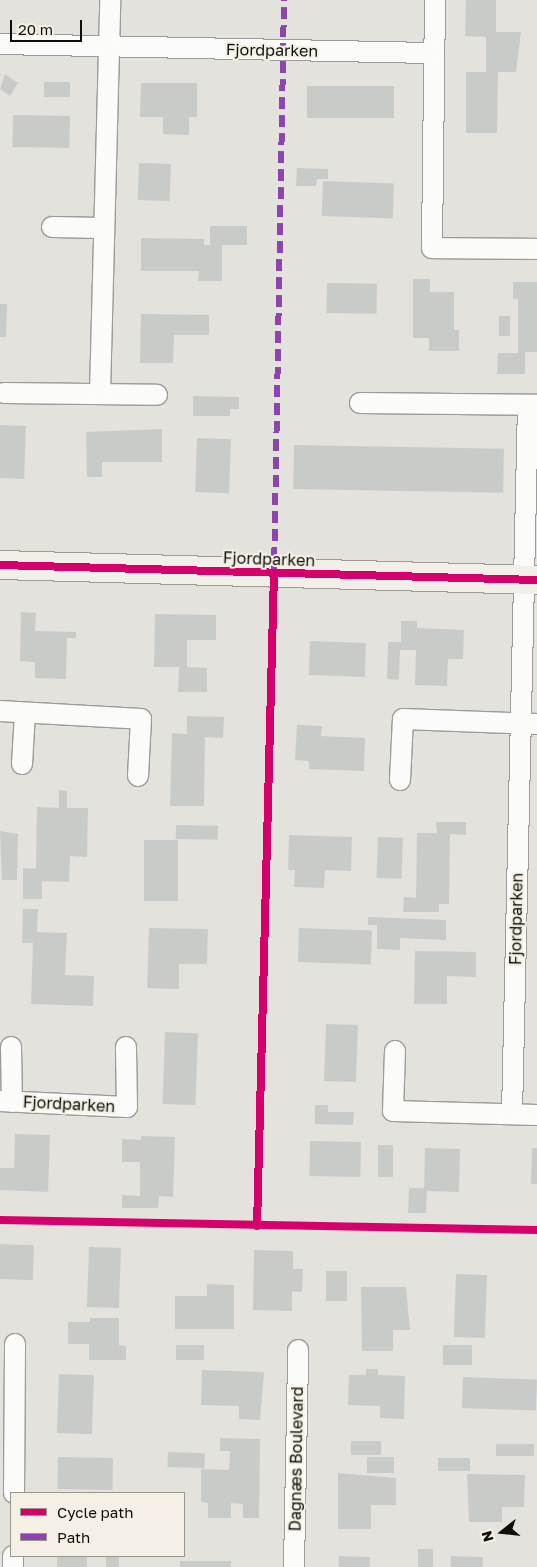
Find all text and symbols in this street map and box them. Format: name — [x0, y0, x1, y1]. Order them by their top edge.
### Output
scale bar — [12, 10, 85, 42]
text: 20 m — [18, 20, 53, 38]
street label: Fjordparken — [226, 40, 318, 60]
street label: Fjordparken — [223, 548, 315, 570]
street label: Fjordparken — [506, 873, 526, 965]
street label: Fjordparken — [22, 1092, 116, 1116]
street label: Dagnæs Boulevard — [285, 1386, 307, 1532]
legend — [10, 1492, 185, 1557]
text: Cycle path — [57, 1503, 133, 1521]
north arrow — [477, 1507, 527, 1557]
text: Path — [57, 1528, 90, 1546]
text: N — [477, 1529, 497, 1544]

